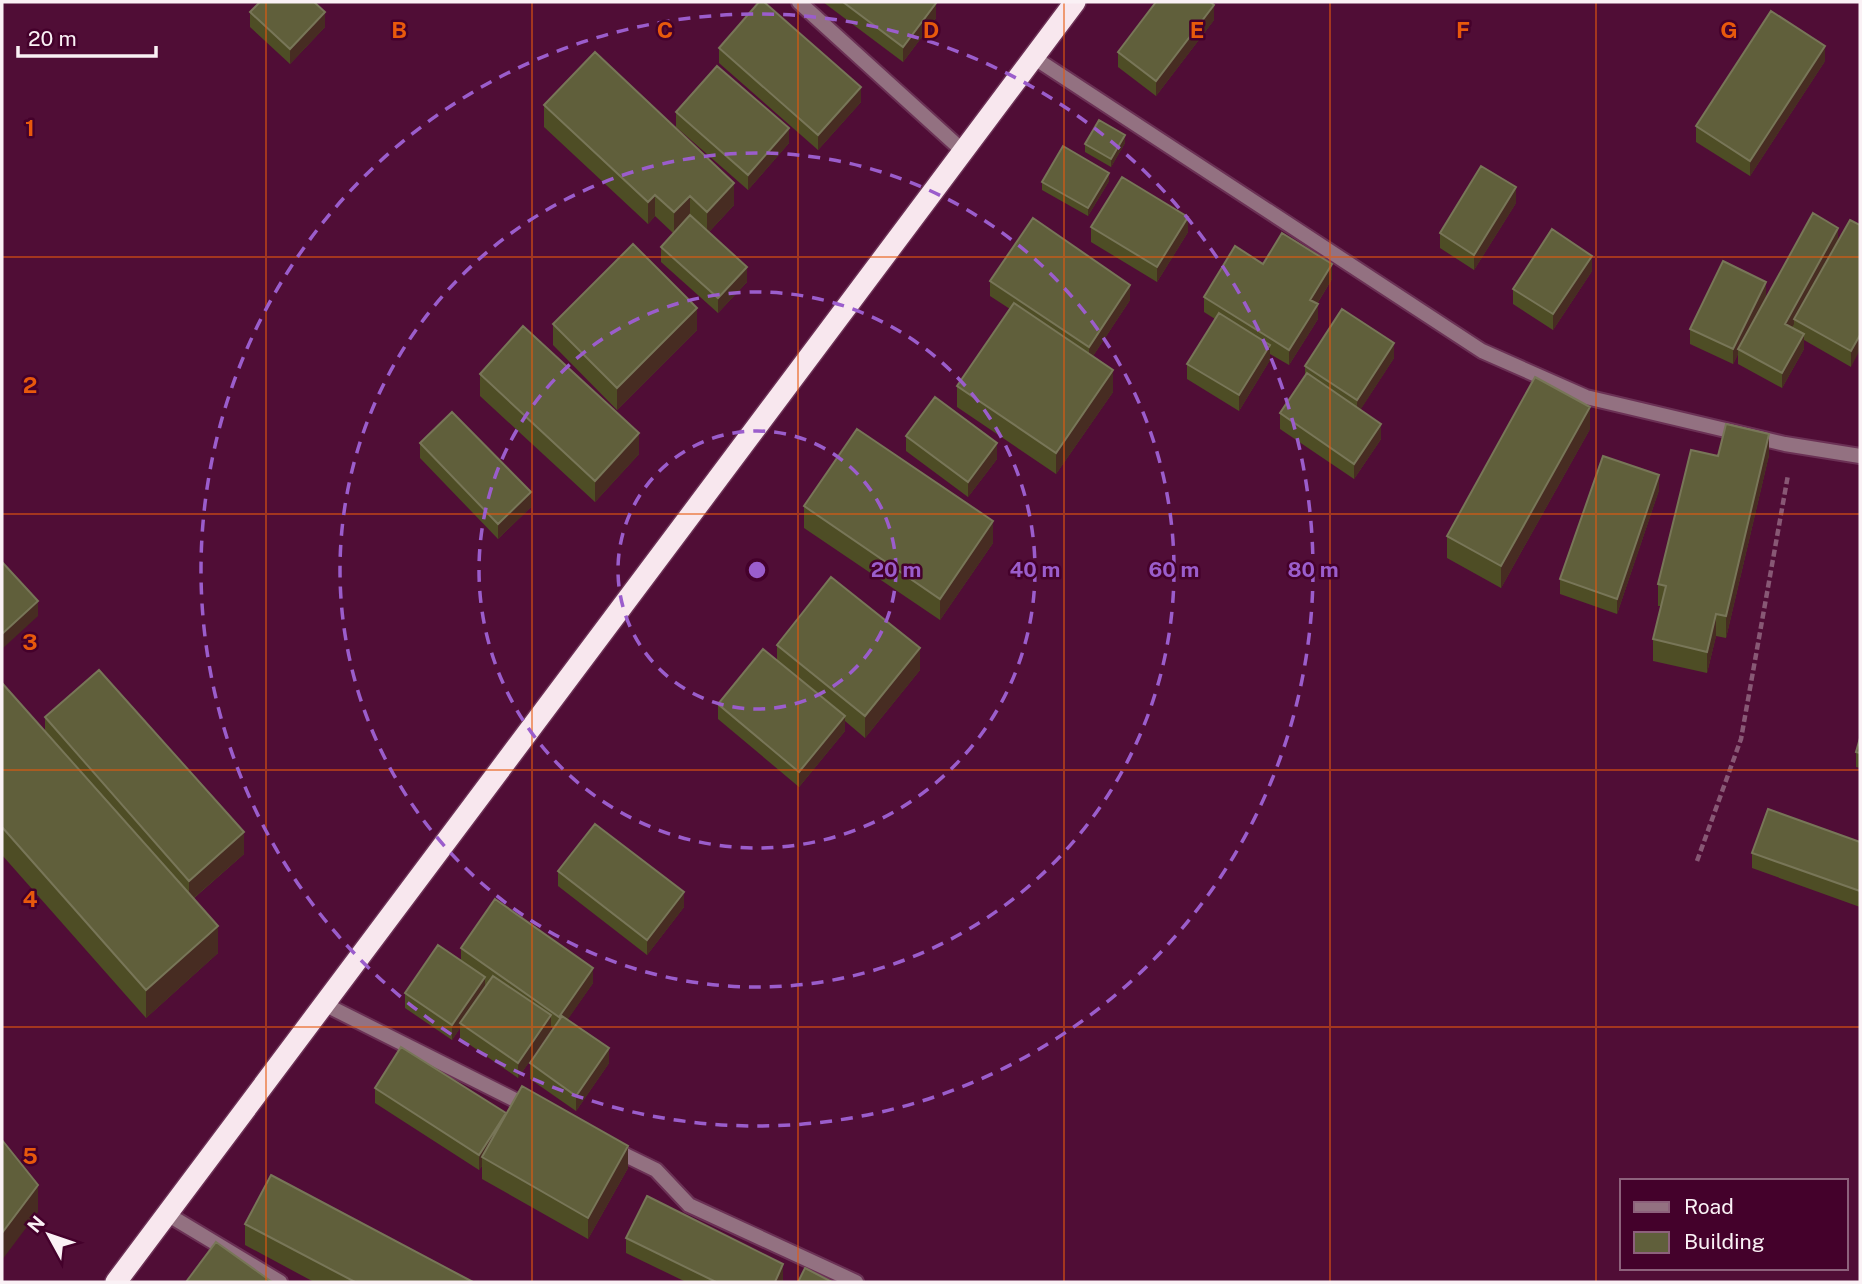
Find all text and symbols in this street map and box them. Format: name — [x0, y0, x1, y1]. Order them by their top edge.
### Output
scale bar — [18, 14, 156, 58]
text: B — [391, 16, 407, 43]
text: C — [657, 16, 673, 43]
text: D — [923, 16, 939, 43]
text: E — [1190, 16, 1204, 43]
text: F — [1456, 16, 1470, 43]
text: G — [1720, 16, 1738, 43]
text: 20 m — [28, 26, 77, 51]
text: 1 — [25, 114, 35, 141]
text: 2 — [23, 371, 37, 398]
text: 20 m — [871, 557, 921, 582]
text: 40 m — [1010, 557, 1060, 582]
text: 60 m — [1149, 557, 1199, 582]
text: 80 m — [1287, 557, 1339, 582]
centre of rings — [745, 558, 769, 582]
text: 3 — [22, 628, 38, 655]
text: 4 — [22, 885, 38, 912]
text: 5 — [22, 1142, 38, 1169]
legend — [1620, 1179, 1848, 1270]
text: Road — [1684, 1194, 1734, 1219]
north arrow — [14, 1200, 84, 1270]
text: N — [23, 1211, 49, 1237]
text: Building — [1684, 1229, 1765, 1254]

